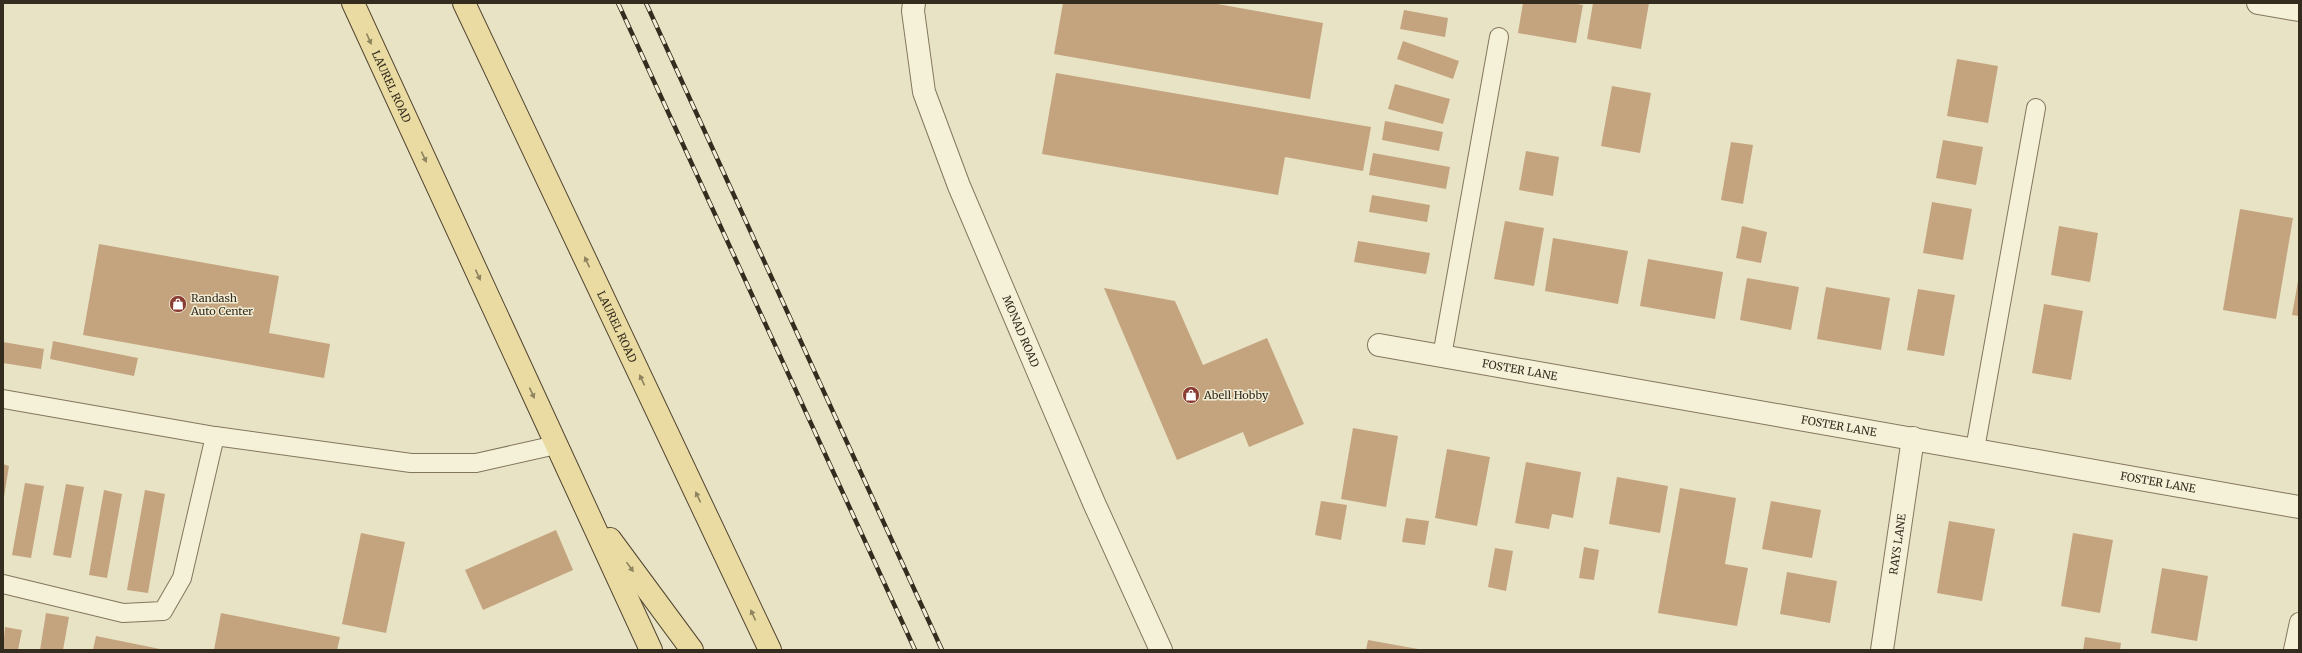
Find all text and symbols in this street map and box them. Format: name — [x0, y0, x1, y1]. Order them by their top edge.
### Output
one-way arrow — [366, 33, 372, 44]
street label: LAUREL ROAD — [369, 48, 414, 125]
one-way arrow — [421, 151, 427, 162]
one-way arrow — [584, 257, 590, 268]
one-way arrow — [475, 269, 481, 280]
street label: LAUREL ROAD — [594, 288, 640, 365]
place label: Randash Auto Center — [190, 291, 253, 318]
street label: MONAD ROAD — [999, 293, 1042, 369]
shop icon: Randash Auto Center — [168, 294, 188, 314]
street label: FOSTER LANE — [1481, 356, 1559, 383]
one-way arrow — [639, 374, 645, 385]
shop icon: Abell Hobby — [1181, 385, 1201, 405]
one-way arrow — [529, 387, 535, 398]
place label: Abell Hobby — [1203, 388, 1269, 402]
street label: FOSTER LANE — [1800, 412, 1878, 440]
street label: FOSTER LANE — [2119, 469, 2197, 496]
one-way arrow — [695, 492, 701, 503]
street label: RAYS LANE — [1886, 513, 1909, 576]
one-way arrow — [626, 561, 635, 572]
one-way arrow — [750, 609, 756, 620]

